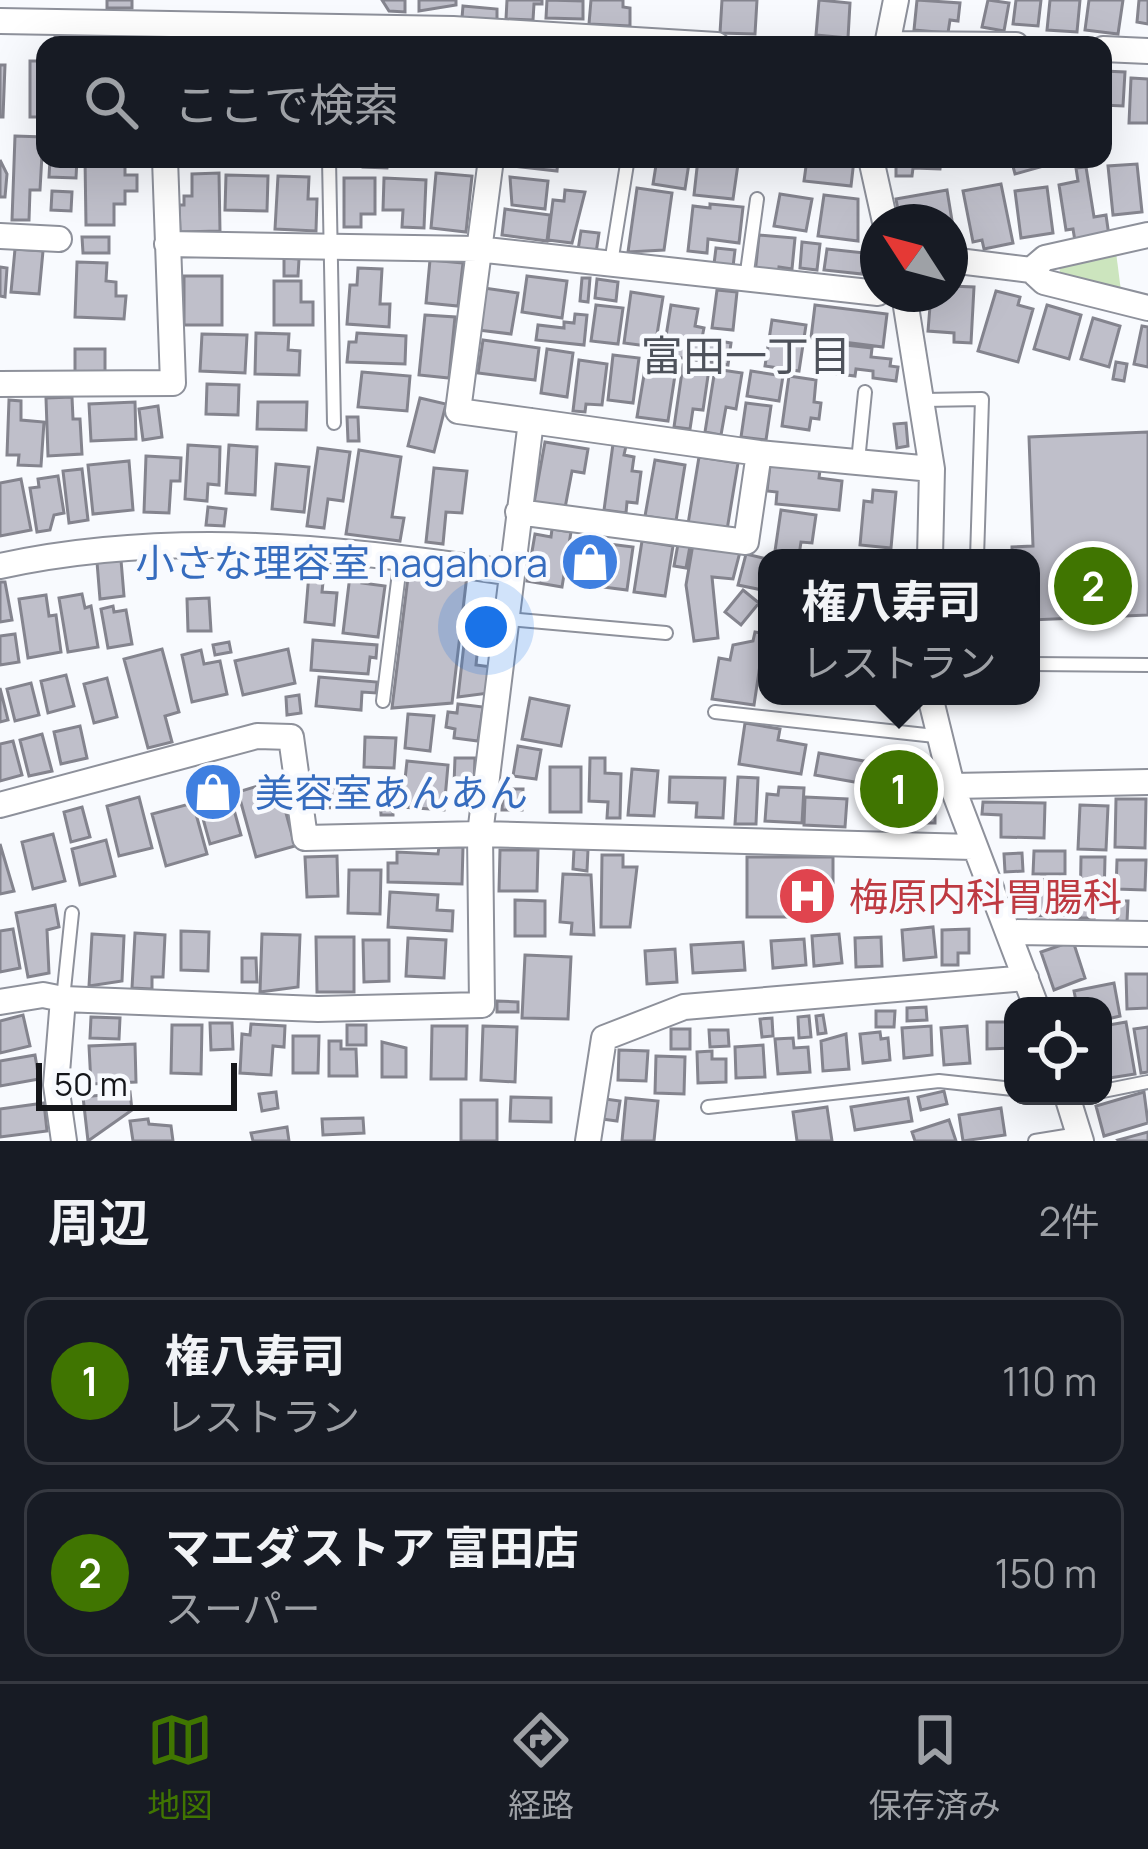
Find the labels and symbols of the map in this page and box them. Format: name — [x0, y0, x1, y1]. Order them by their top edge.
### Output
north arrow — [860, 204, 968, 312]
district label: 富田一丁目 — [641, 326, 851, 384]
shop icon: 小さな理容室 nagahora — [559, 531, 621, 593]
place label: 小さな理容室 nagahora — [135, 535, 548, 589]
pin: 2 — [1054, 541, 1132, 631]
your location — [456, 597, 516, 657]
pin: 1 — [860, 744, 938, 834]
shop icon: 美容室あんあん — [182, 761, 244, 823]
place label: 美容室あんあん — [255, 765, 528, 819]
hospital icon: 梅原内科胃腸科 — [776, 865, 838, 927]
place label: 梅原内科胃腸科 — [849, 869, 1122, 923]
scale bar — [36, 1057, 237, 1110]

